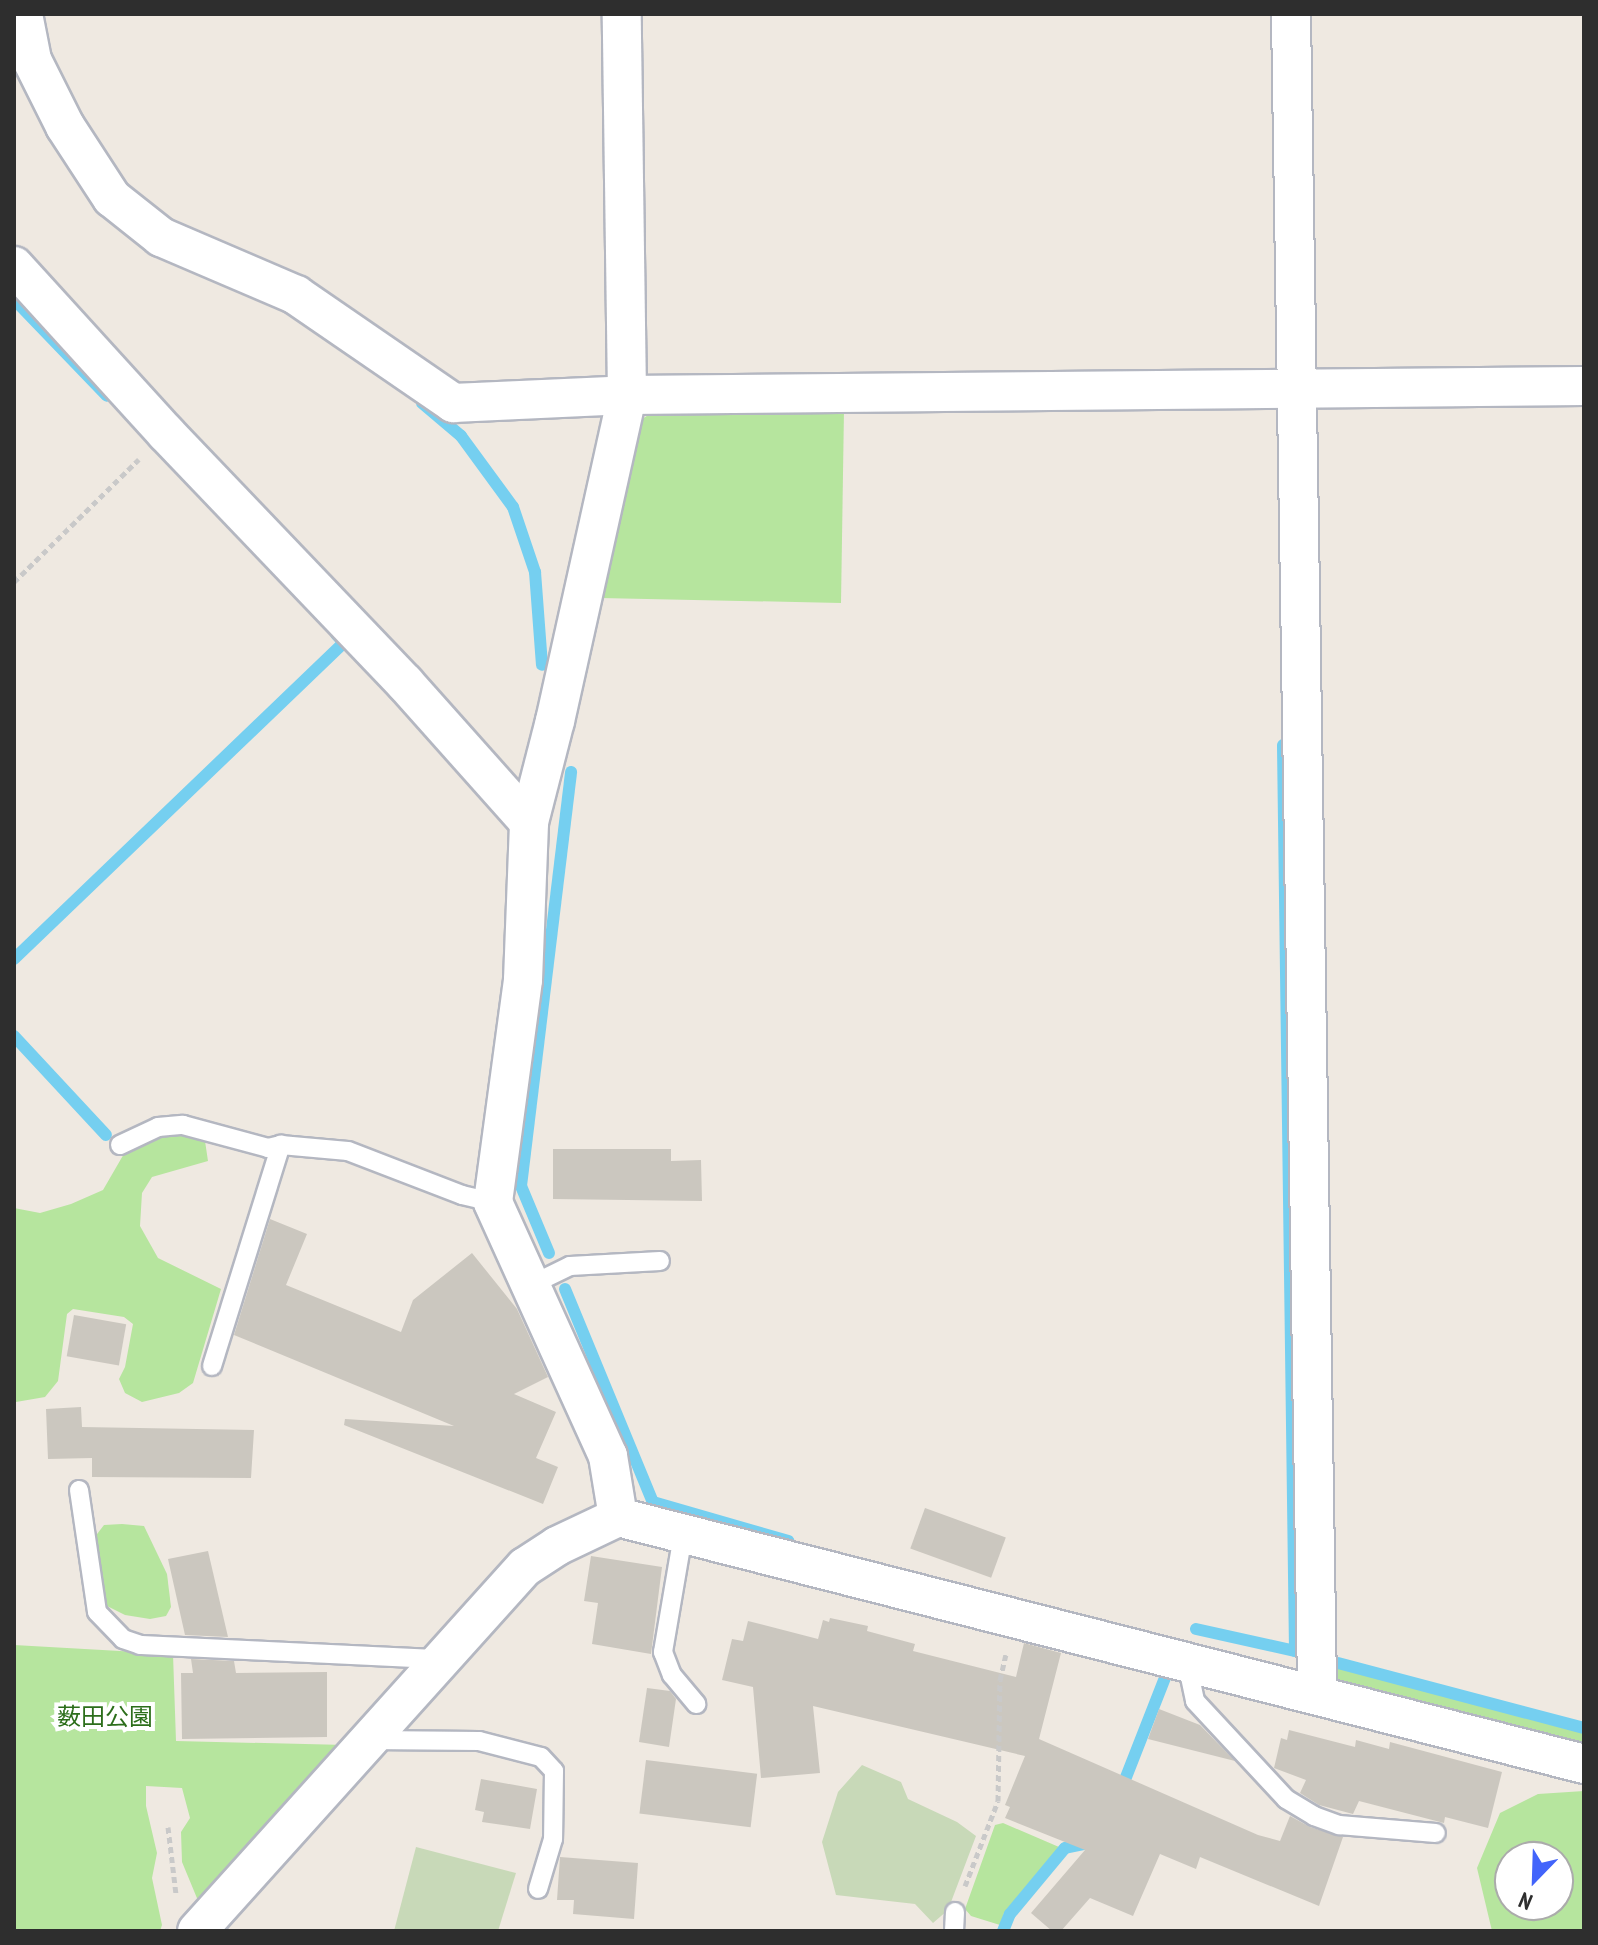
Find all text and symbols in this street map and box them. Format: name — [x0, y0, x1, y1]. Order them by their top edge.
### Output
park label: 薮田公園 — [57, 1703, 153, 1731]
north arrow — [1494, 1841, 1574, 1921]
text: N — [1514, 1886, 1536, 1916]

